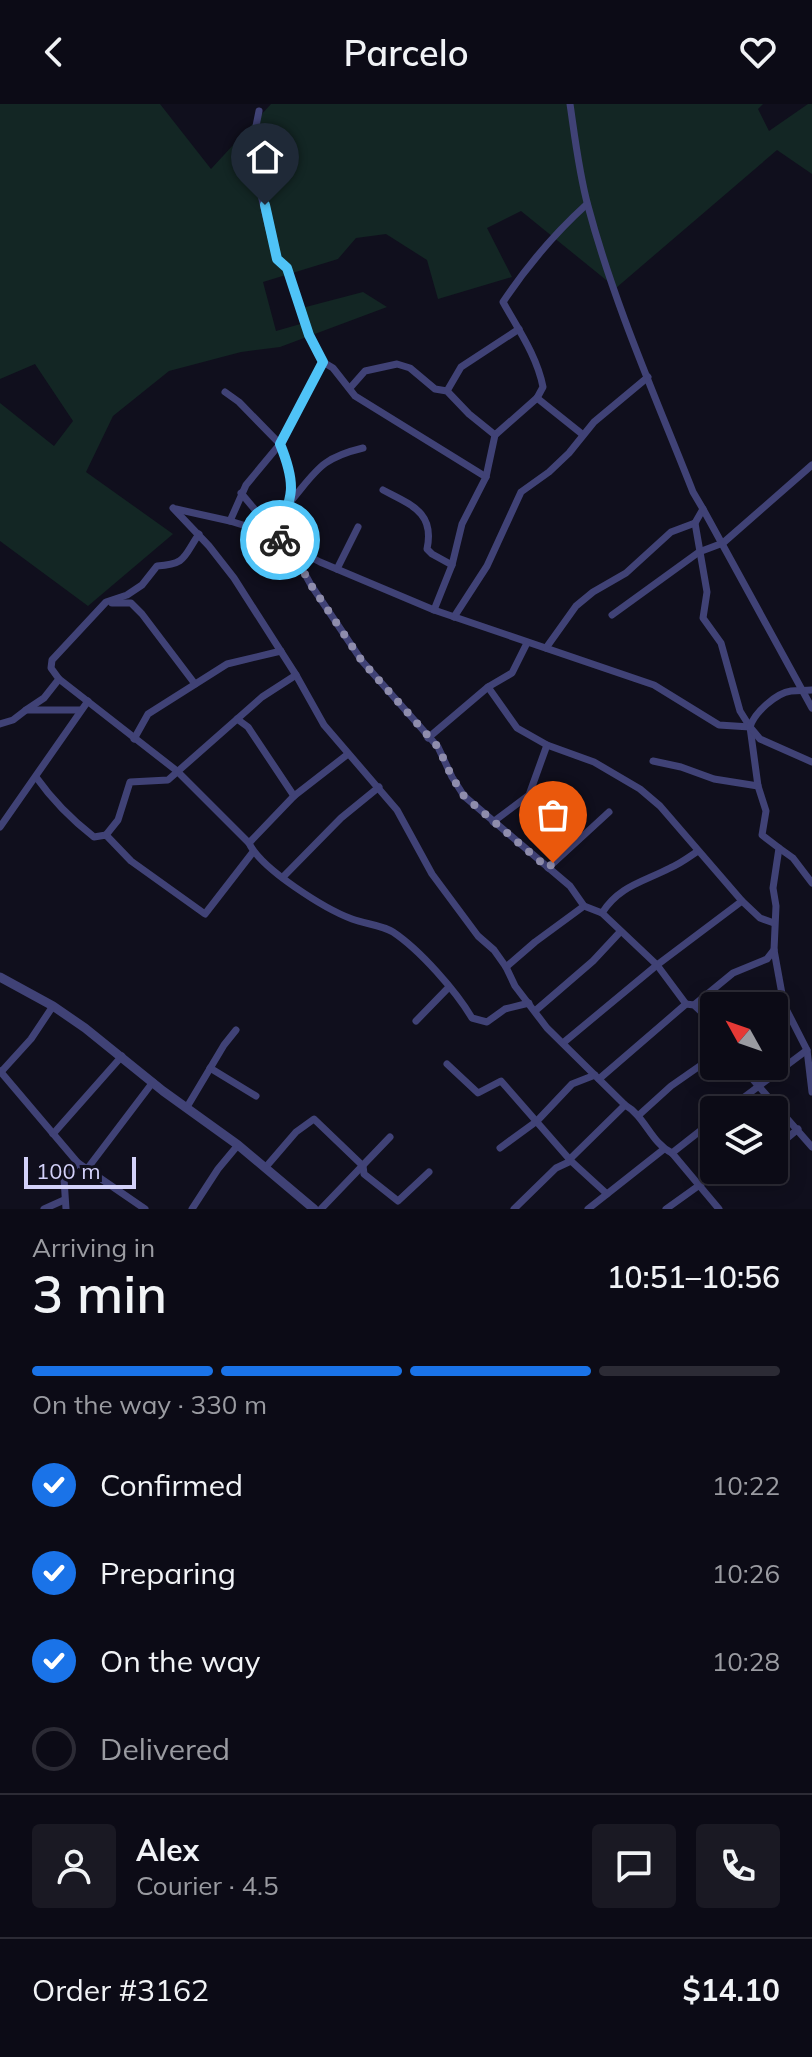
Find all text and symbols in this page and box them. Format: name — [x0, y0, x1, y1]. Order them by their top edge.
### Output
icon: back — [32, 30, 76, 74]
text: Parcelo — [343, 30, 469, 75]
icon: heart — [736, 30, 780, 74]
pin — [231, 123, 299, 205]
icon: home — [243, 135, 287, 179]
courier — [240, 500, 320, 580]
icon: bike — [258, 518, 302, 562]
pin — [519, 781, 587, 863]
icon: bag — [531, 793, 575, 837]
north arrow — [700, 992, 788, 1080]
map controls — [700, 992, 788, 1184]
button: layers — [700, 1096, 788, 1184]
scale bar — [24, 1153, 136, 1189]
text: 100 m — [36, 1157, 101, 1185]
text: Arriving in — [32, 1231, 155, 1264]
text: 10:51–10:56 — [607, 1258, 780, 1296]
text: 3 min — [32, 1261, 167, 1326]
text: On the way · 330 m — [32, 1388, 267, 1421]
icon: check — [32, 1463, 76, 1507]
text: Confirmed — [100, 1466, 243, 1504]
text: 10:22 — [712, 1469, 780, 1502]
icon: check — [32, 1551, 76, 1595]
text: Preparing — [100, 1554, 236, 1592]
text: 10:26 — [712, 1557, 780, 1590]
icon: check — [32, 1639, 76, 1683]
text: On the way — [100, 1642, 260, 1680]
text: 10:28 — [712, 1645, 780, 1678]
text: Delivered — [100, 1730, 230, 1768]
button: person — [32, 1824, 116, 1908]
button: chat — [592, 1824, 676, 1908]
button: phone — [696, 1824, 780, 1908]
text: Alex — [136, 1831, 199, 1869]
text: Courier · 4.5 — [136, 1869, 279, 1902]
text: Order #3162 — [32, 1971, 209, 2009]
text: $14.10 — [683, 1971, 780, 2009]

